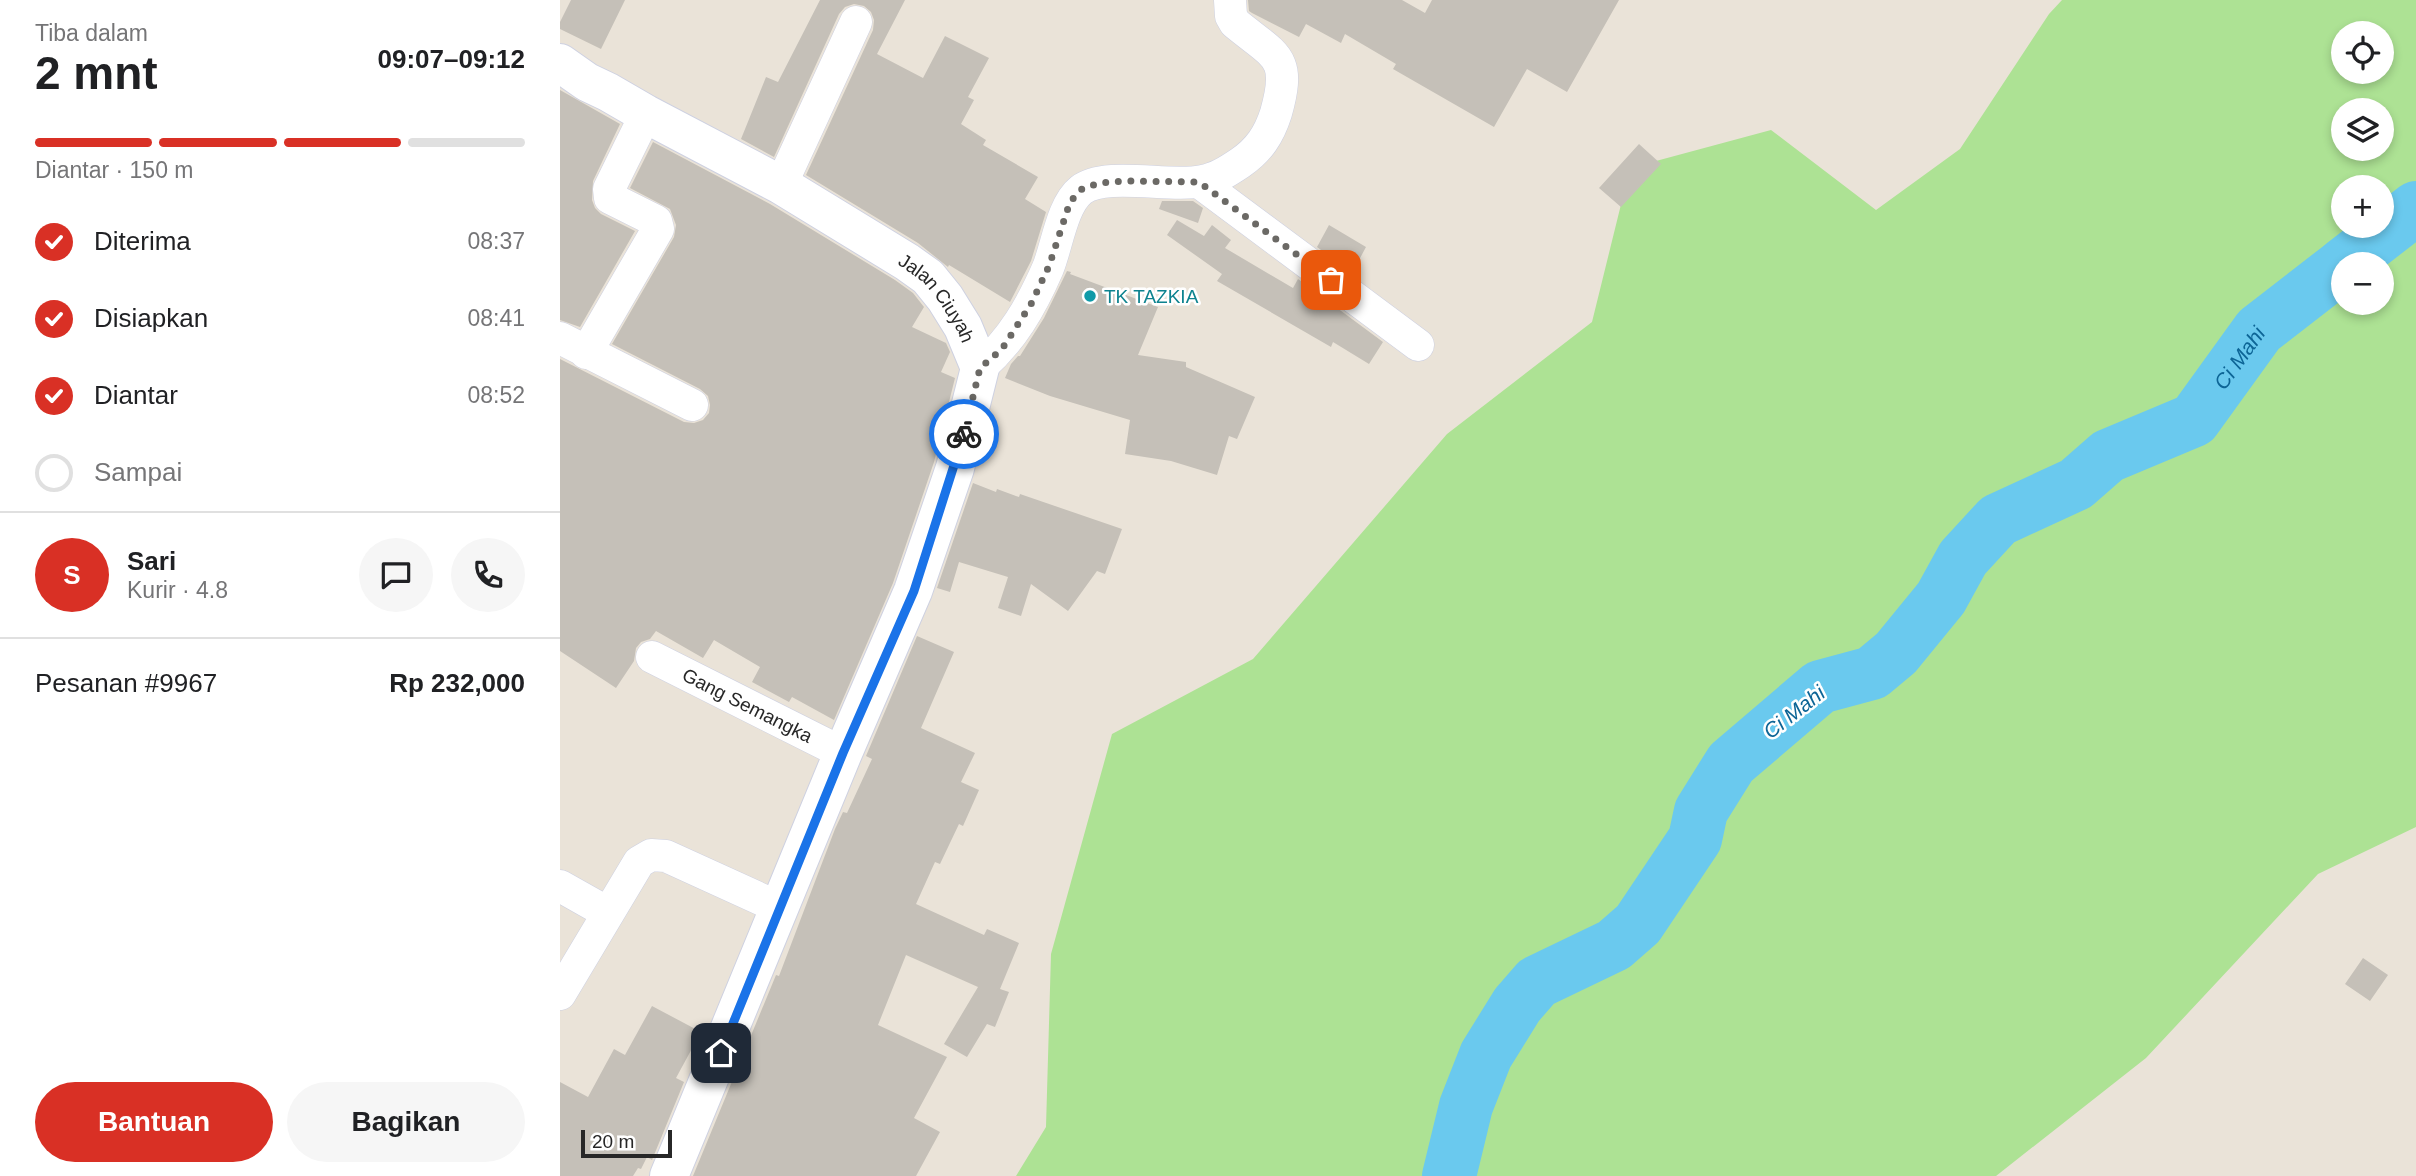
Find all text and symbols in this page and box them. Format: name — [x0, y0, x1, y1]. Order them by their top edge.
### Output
text: Tiba dalam — [35, 20, 148, 46]
map controls — [2331, 21, 2394, 315]
button: locate — [2331, 21, 2394, 84]
text: 09:07–09:12 — [378, 44, 525, 74]
text: 2 mnt — [35, 47, 158, 99]
button: layers — [2331, 98, 2394, 161]
text: Diantar · 150 m — [35, 157, 194, 183]
button: + — [2331, 175, 2394, 238]
icon: check — [35, 223, 73, 261]
text: Diterima — [94, 226, 191, 256]
text: 08:37 — [467, 228, 525, 254]
street label: Jalan Ciuyah — [895, 249, 979, 345]
pin — [1301, 250, 1361, 310]
button: − — [2331, 252, 2394, 315]
icon: bag — [1312, 261, 1350, 299]
place label: TK TAZKIA — [1104, 286, 1199, 307]
marker: TK TAZKIA — [1082, 288, 1098, 304]
icon: check — [35, 300, 73, 338]
text: Disiapkan — [94, 303, 208, 333]
text: 08:41 — [467, 305, 525, 331]
water label: Ci Mahi — [2209, 321, 2270, 393]
icon: check — [35, 377, 73, 415]
text: Diantar — [94, 380, 178, 410]
text: 08:52 — [467, 382, 525, 408]
courier — [929, 399, 999, 469]
icon: bike — [945, 415, 983, 453]
text: Sampai — [94, 457, 182, 487]
button: chat — [359, 538, 433, 612]
button: phone — [451, 538, 525, 612]
text: Sari — [127, 546, 176, 576]
text: S — [63, 560, 81, 590]
text: Kurir · 4.8 — [127, 577, 228, 603]
street label: Gang Semangka — [679, 664, 816, 747]
text: Pesanan #9967 — [35, 668, 217, 698]
text: Rp 232,000 — [389, 668, 525, 698]
water label: Ci Mahi — [1759, 680, 1830, 743]
pin — [691, 1023, 751, 1083]
icon: home — [702, 1034, 740, 1072]
button: Bantuan — [35, 1082, 273, 1162]
button: Bagikan — [287, 1082, 525, 1162]
scale bar — [581, 1127, 672, 1159]
text: 20 m — [592, 1131, 634, 1152]

